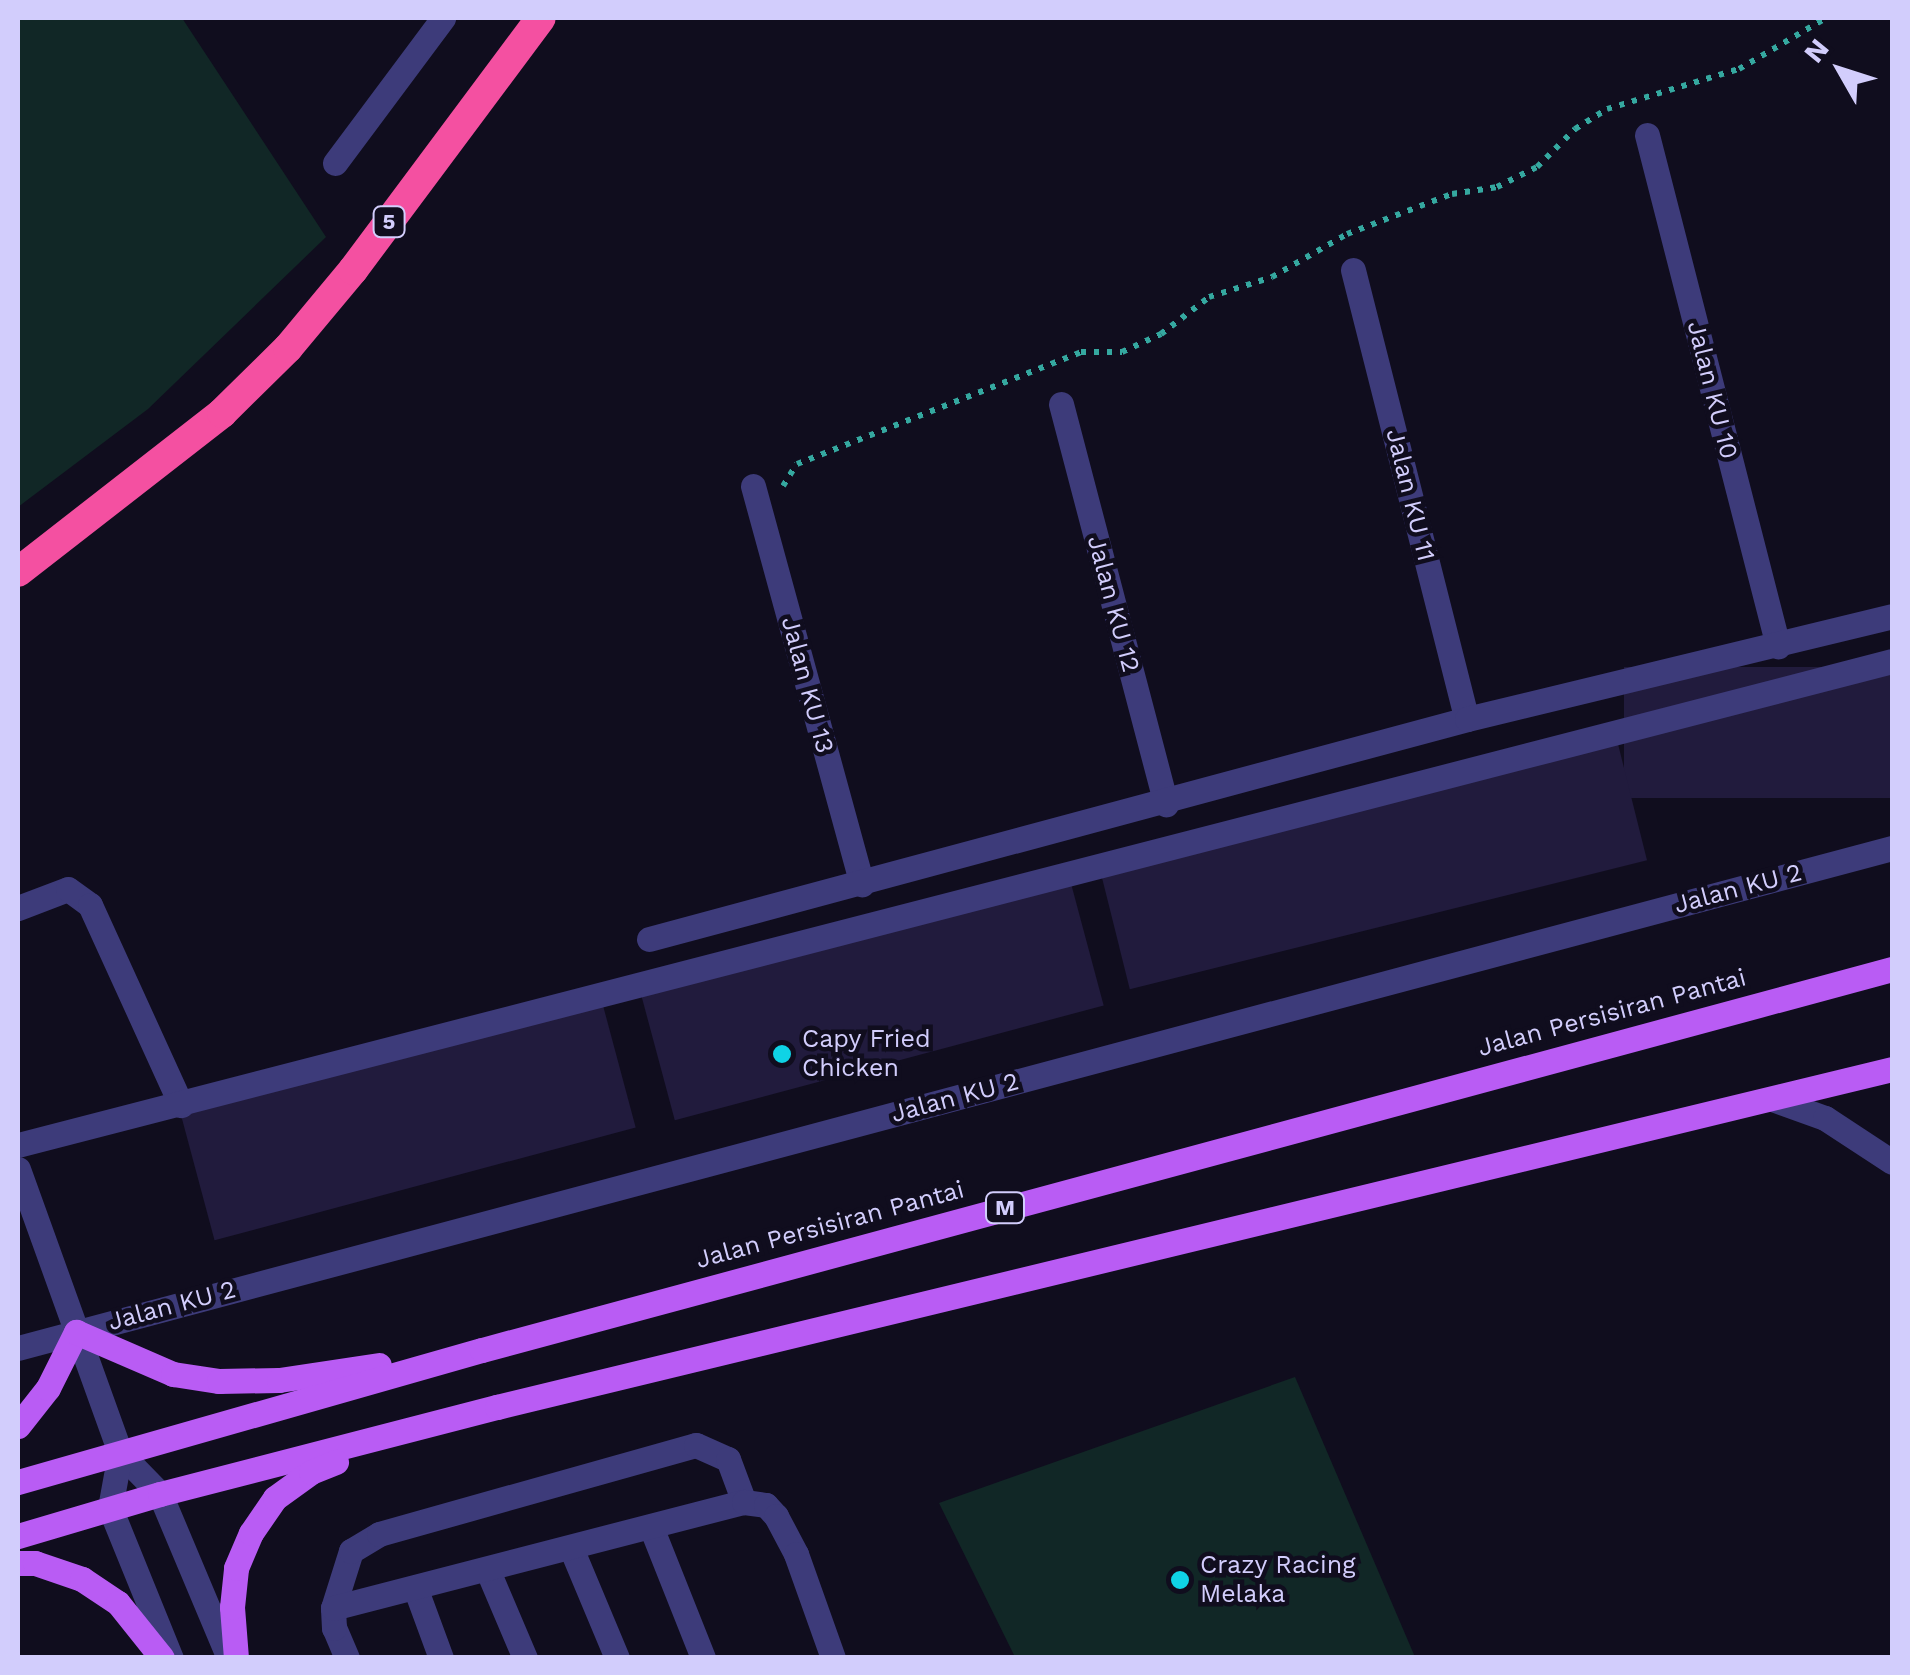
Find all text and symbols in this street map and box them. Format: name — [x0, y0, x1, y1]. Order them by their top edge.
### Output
north arrow — [1790, 20, 1890, 120]
text: N — [1797, 32, 1836, 69]
road number: 5 — [372, 205, 406, 239]
street label: Jalan KU 10 — [1680, 318, 1744, 462]
street label: Jalan KU 11 — [1379, 426, 1441, 564]
street label: Jalan KU 12 — [1080, 532, 1146, 676]
street label: Jalan KU 13 — [774, 613, 840, 757]
street label: Jalan KU 2 — [1671, 858, 1805, 920]
street label: Jalan Persisiran Pantai — [1475, 963, 1749, 1063]
place label: Capy Fried Chicken — [802, 1025, 931, 1084]
marker: Capy Fried Chicken — [771, 1043, 793, 1065]
street label: Jalan KU 2 — [888, 1067, 1022, 1129]
street label: Jalan Persisiran Pantai — [693, 1175, 967, 1275]
road number: M — [982, 1191, 1028, 1225]
street label: Jalan KU 2 — [105, 1275, 239, 1337]
place label: Crazy Racing Melaka — [1200, 1551, 1356, 1610]
marker: Crazy Racing Melaka — [1169, 1569, 1191, 1591]

